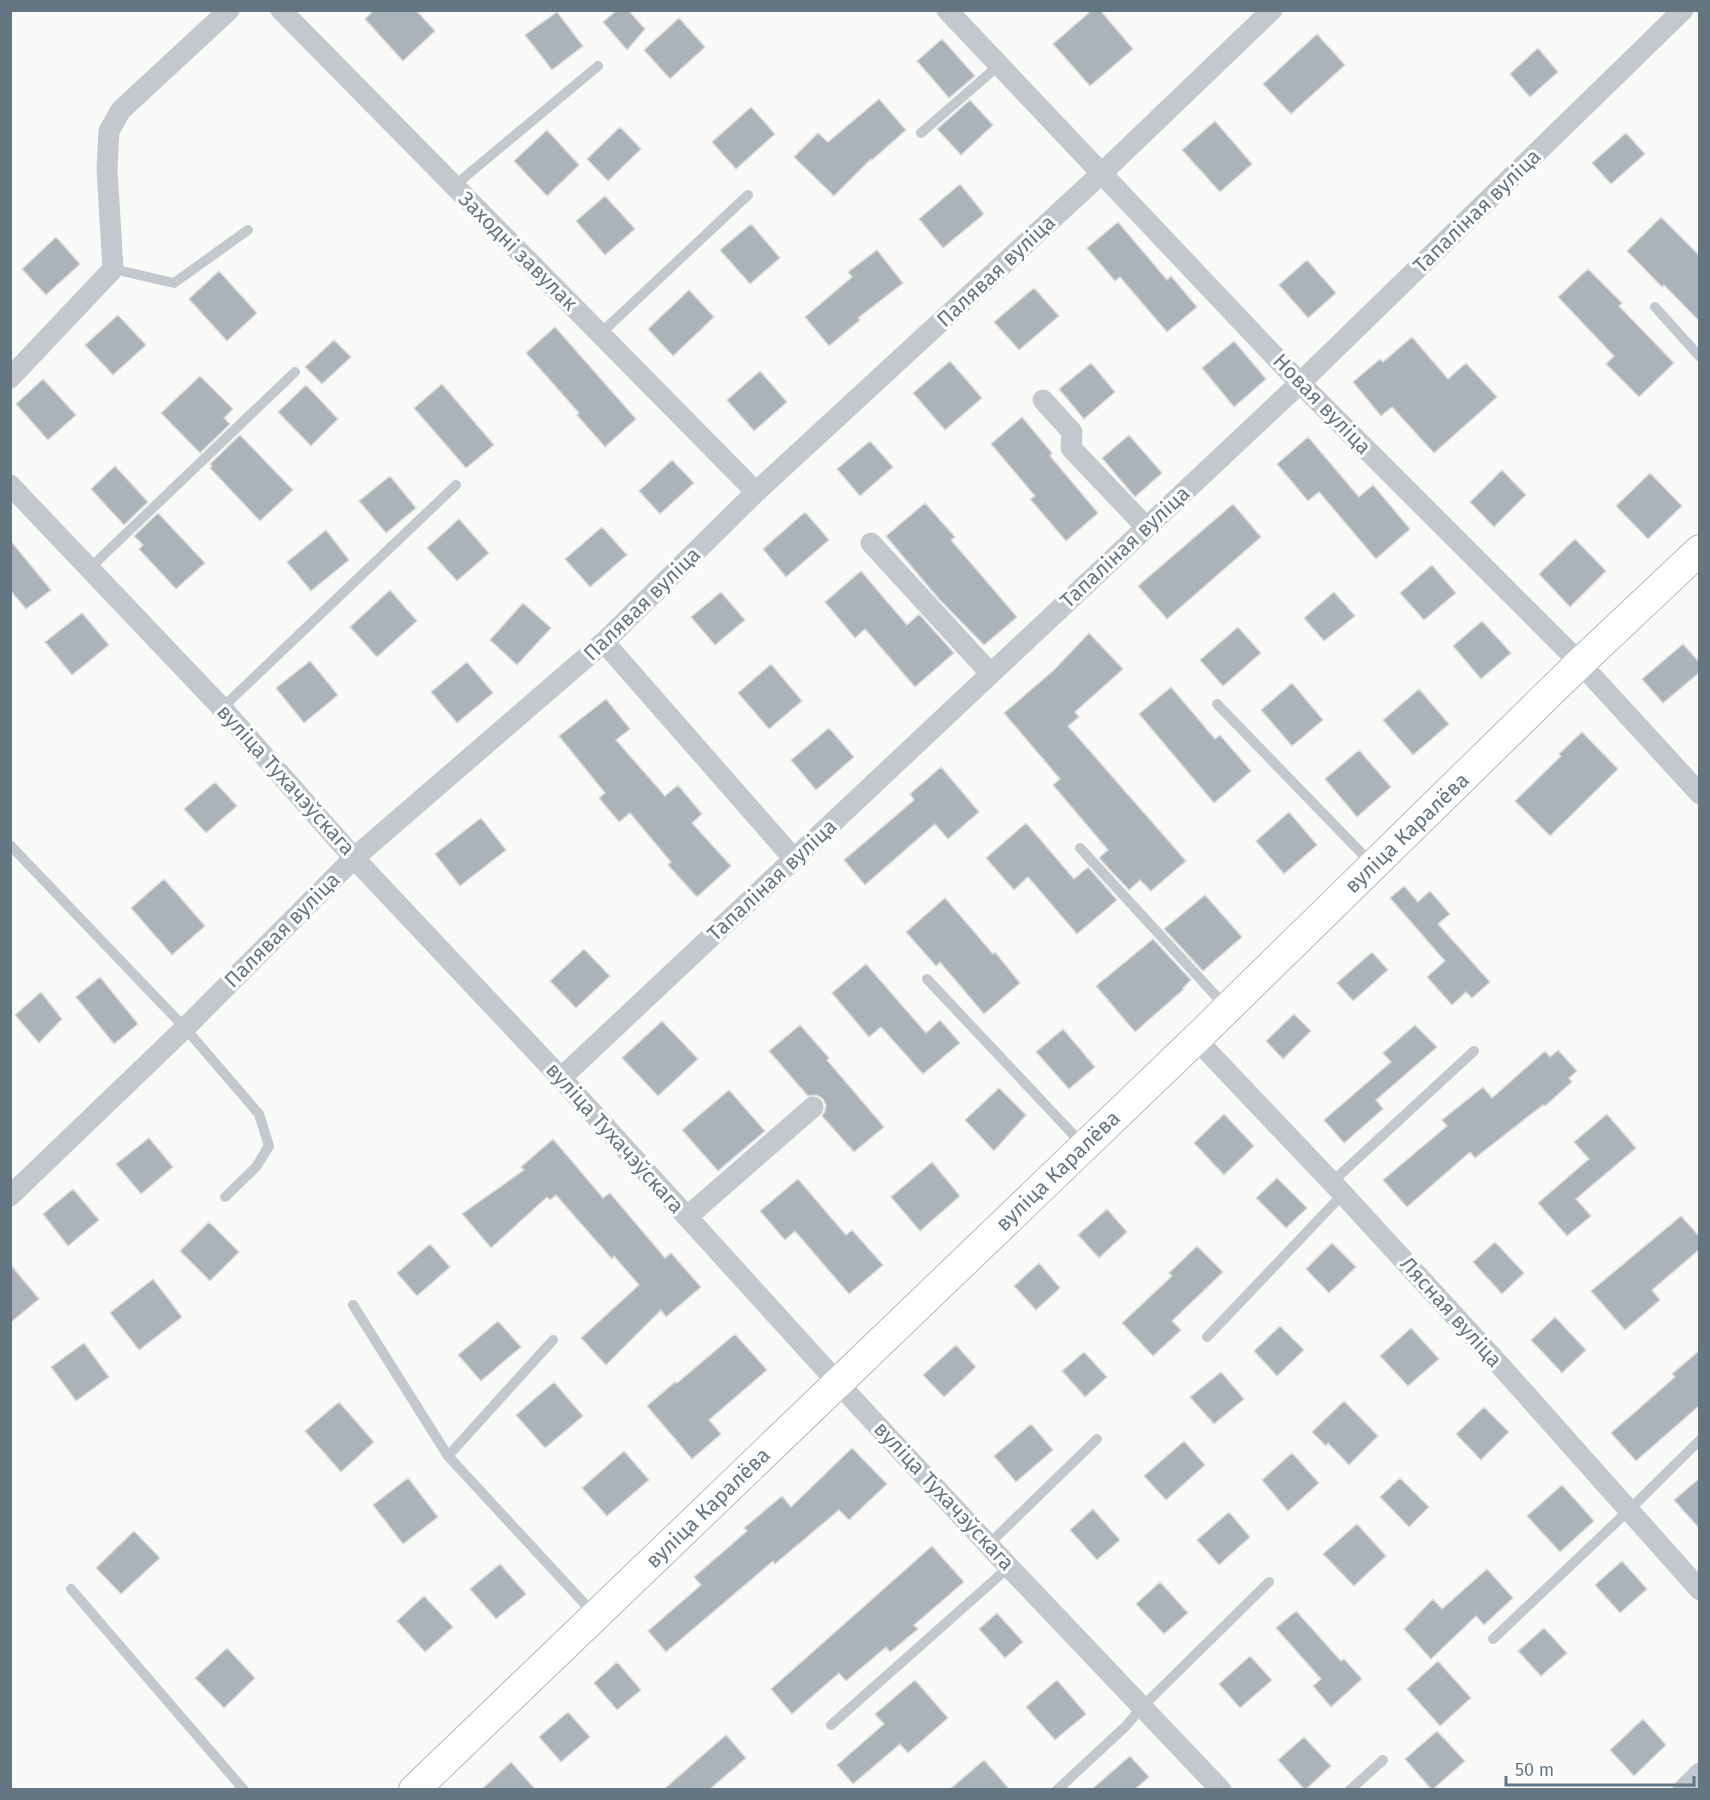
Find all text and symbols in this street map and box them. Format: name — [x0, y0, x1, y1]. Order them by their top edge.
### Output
street label: Тапаліная вуліца — [1408, 143, 1546, 279]
street label: Заходні завулак — [453, 186, 583, 316]
street label: Палявая вуліца — [931, 209, 1061, 333]
street label: Новая вуліца — [1267, 348, 1377, 460]
street label: Тапаліная вуліца — [1055, 480, 1195, 614]
street label: Палявая вуліца — [578, 542, 706, 666]
street label: вуліца Тухачэўскага — [211, 699, 361, 861]
street label: вуліца Каралёва — [1339, 767, 1475, 899]
street label: Тапаліная вуліца — [702, 813, 842, 947]
street label: Палявая вуліца — [219, 867, 345, 993]
street label: вуліца Тухачэўскага — [540, 1057, 690, 1219]
street label: вуліца Каралёва — [990, 1105, 1126, 1237]
street label: Лясная вуліца — [1395, 1251, 1507, 1373]
street label: вуліца Тухачэўскага — [868, 1416, 1020, 1576]
street label: вуліца Каралёва — [640, 1442, 776, 1574]
scale bar — [1506, 1749, 1694, 1787]
text: 50 m — [1515, 1759, 1554, 1781]

